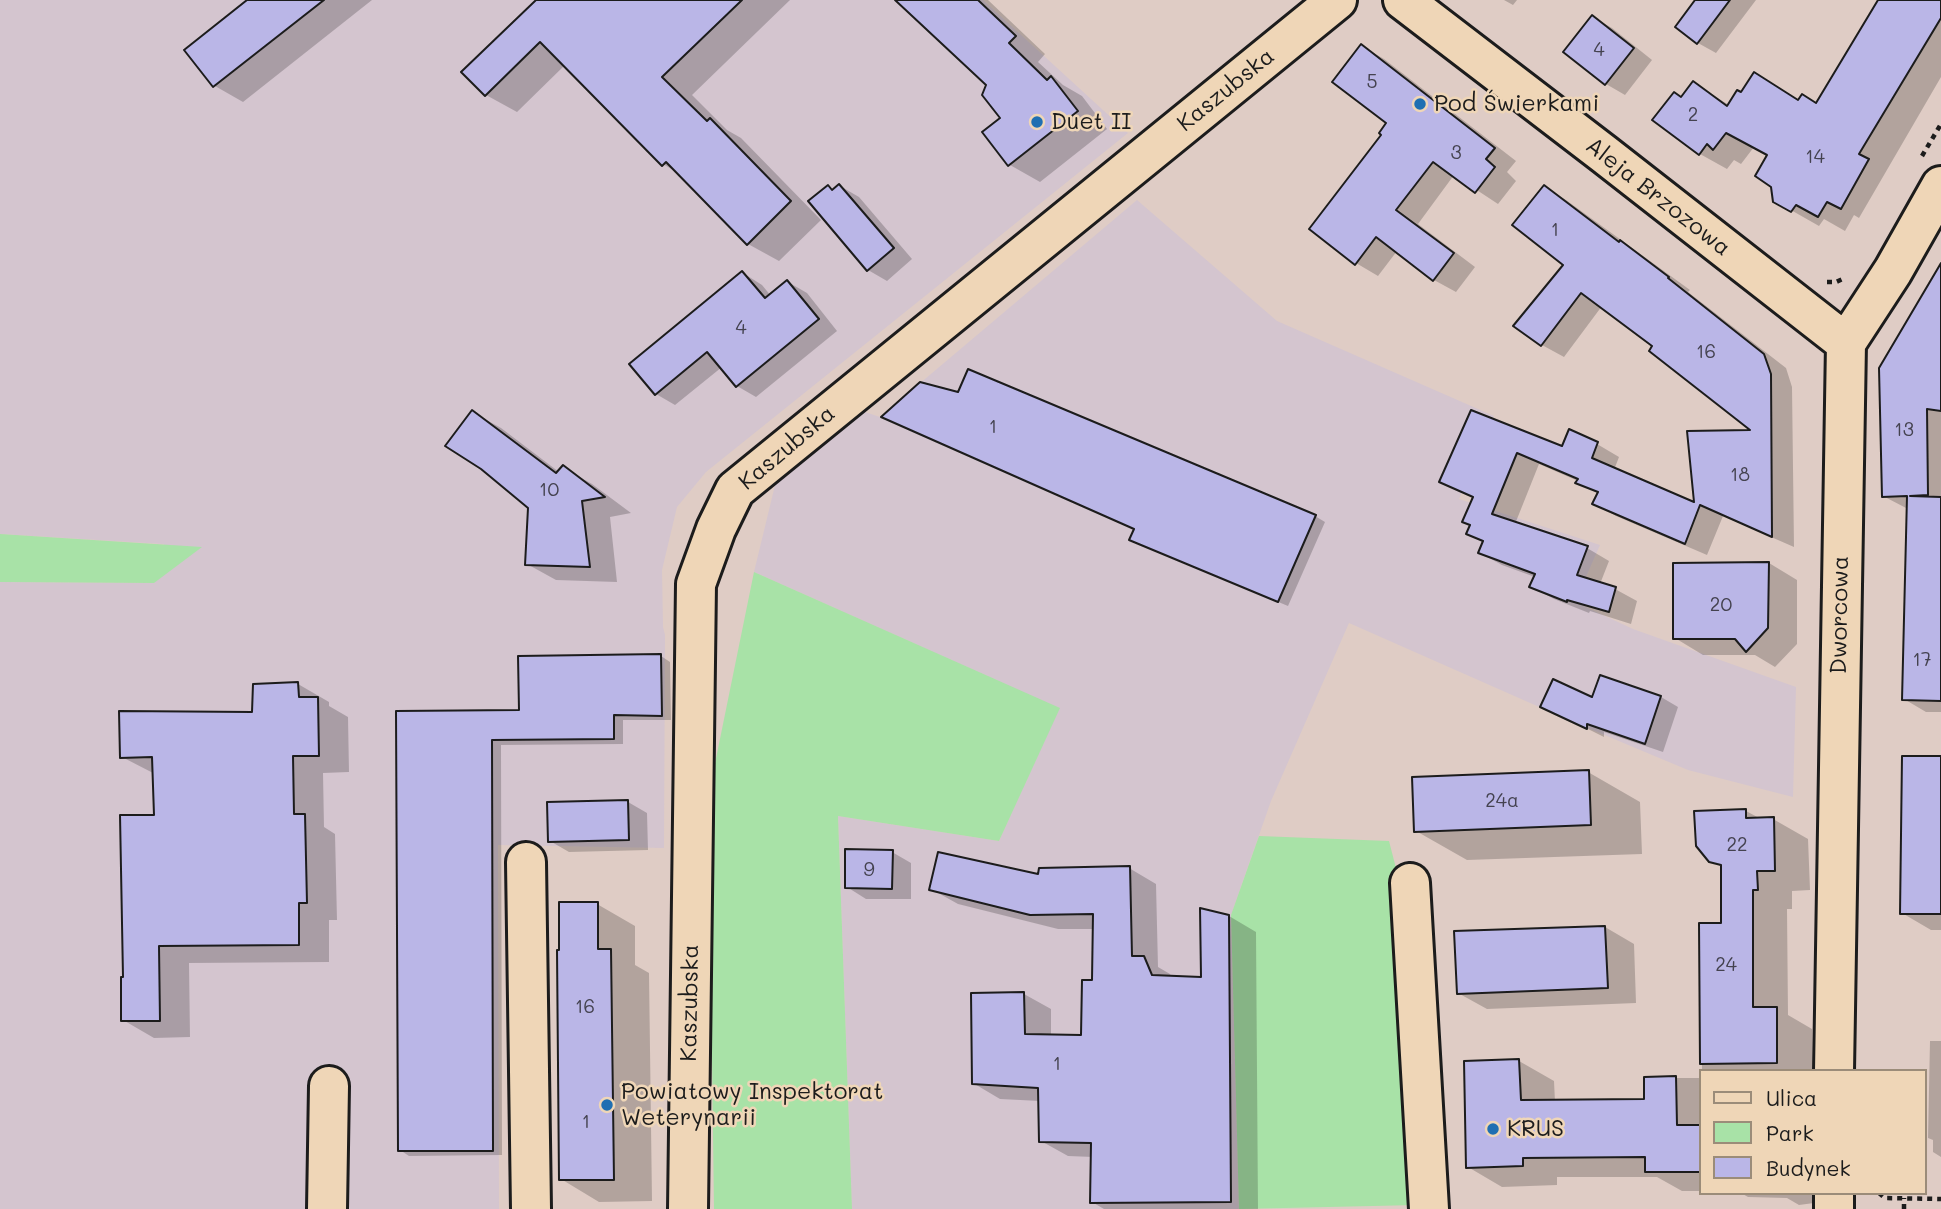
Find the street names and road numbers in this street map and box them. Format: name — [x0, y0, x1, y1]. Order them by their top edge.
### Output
street label: Kaszubska — [1172, 42, 1280, 138]
street label: Aleja Brzozowa — [1580, 132, 1736, 262]
street label: Kaszubska — [733, 400, 841, 496]
street label: Dworcowa — [1825, 556, 1855, 674]
street label: Kaszubska — [675, 944, 705, 1062]

